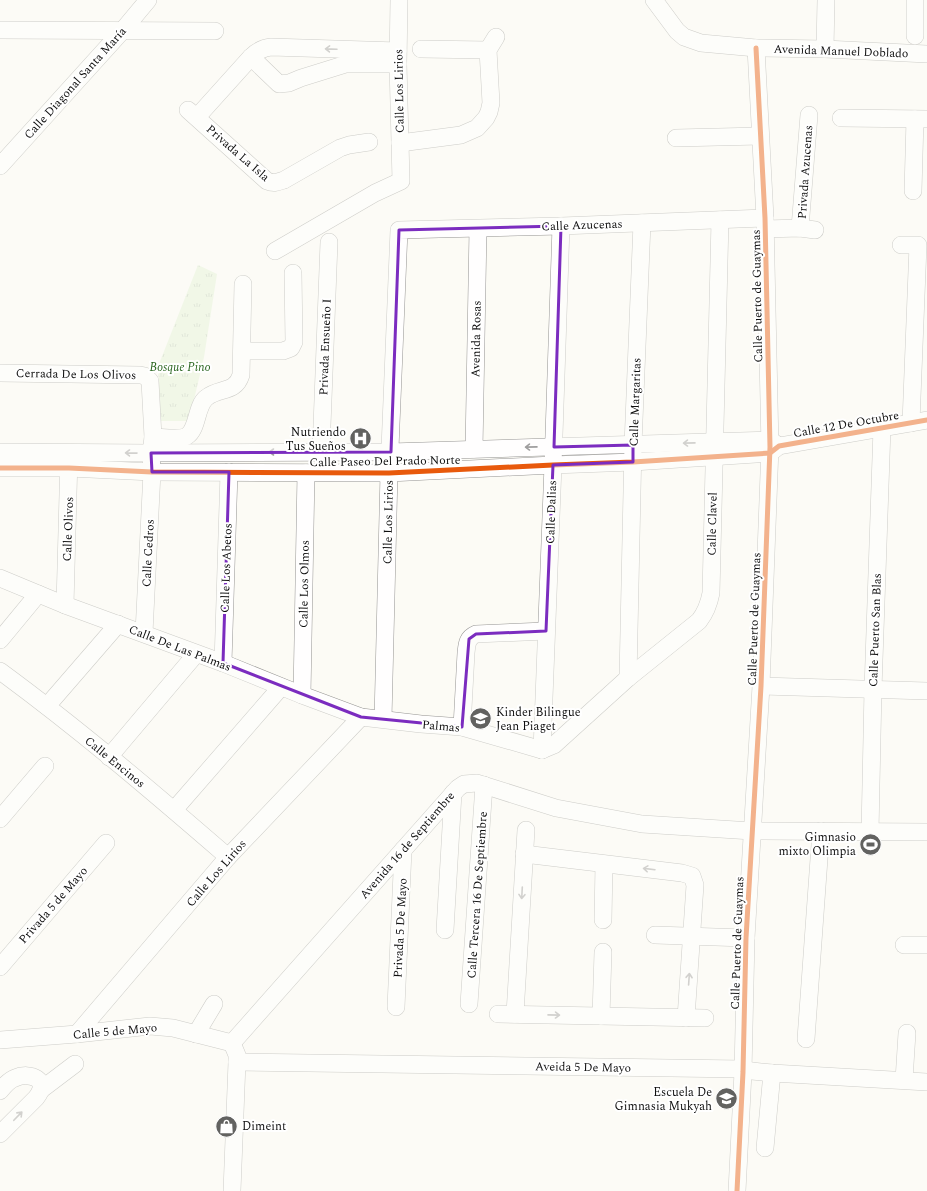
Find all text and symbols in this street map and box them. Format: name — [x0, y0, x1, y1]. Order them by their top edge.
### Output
street label: Calle Diagonal Santa María — [20, 23, 131, 144]
street label: Avenida Manuel Doblado — [773, 40, 909, 63]
one-way arrow — [325, 45, 338, 52]
street label: Calle Los Lirios — [389, 49, 410, 133]
street label: Privada La Isla — [202, 120, 274, 187]
street label: Privada Azucenas — [793, 124, 818, 220]
street label: Calle Azucenas — [541, 215, 623, 236]
street label: Calle Puerto de Guaymas — [747, 229, 768, 363]
street label: Privada Ensueño I — [314, 298, 337, 396]
street label: Avenida Rosas — [466, 300, 487, 378]
street label: Calle Margaritas — [624, 357, 647, 447]
park label: Bosque Pino — [149, 358, 211, 377]
street label: Cerrada De Los Olivos — [16, 364, 136, 385]
street label: Calle 12 De Octubre — [792, 406, 901, 443]
place label: Nutriendo Tus Sueños — [286, 423, 346, 456]
hospital icon: Nutriendo Tus Sueños — [348, 426, 374, 452]
one-way arrow — [683, 439, 696, 447]
one-way arrow — [525, 443, 538, 451]
one-way arrow — [269, 448, 282, 456]
one-way arrow — [125, 449, 138, 457]
street label: Calle Paseo Del Prado Norte — [309, 451, 461, 472]
street label: Calle Los Lirios — [378, 480, 399, 564]
street label: Calle Dalias — [541, 480, 562, 544]
street label: Calle Clavel — [702, 492, 723, 556]
street label: Calle Olivos — [58, 496, 79, 562]
street label: Calle Cedros — [137, 519, 160, 588]
street label: Calle Los Abetos — [215, 523, 238, 613]
street label: Calle Los Olmos — [294, 540, 315, 628]
street label: Calle Puerto de Guaymas — [743, 552, 766, 686]
street label: Calle Puerto San Blas — [864, 573, 887, 687]
street label: Calle De Las Palmas — [126, 620, 234, 677]
place label: Kinder Bilingue Jean Piaget — [496, 703, 581, 736]
school or university icon: Kinder Bilingue Jean Piaget — [467, 706, 493, 732]
street label: Palmas — [421, 715, 461, 738]
street label: Calle Encinos — [80, 732, 149, 793]
street label: Avenida 16 de Septiembre — [355, 787, 460, 903]
street label: Calle Tercera 16 De Septiembre — [462, 811, 493, 979]
place label: Gimnasio mixto Olimpia — [779, 828, 856, 861]
sports icon: Gimnasio mixto Olimpia — [858, 831, 884, 857]
street label: Calle Los Lirios — [182, 835, 251, 911]
street label: Privada 5 de Mayo — [14, 862, 92, 948]
one-way arrow — [643, 865, 656, 873]
street label: Calle Puerto de Guaymas — [726, 876, 749, 1010]
street label: Privada 5 De Mayo — [388, 878, 413, 978]
one-way arrow — [519, 886, 526, 899]
one-way arrow — [686, 973, 693, 986]
one-way arrow — [547, 1011, 560, 1019]
street label: Calle 5 de Mayo — [72, 1018, 158, 1045]
street label: Aveida 5 De Mayo — [535, 1057, 631, 1078]
place label: Escuela De Gimnasia Mukyah — [615, 1083, 712, 1116]
school or university icon: Escuela De Gimnasia Mukyah — [714, 1086, 740, 1112]
one-way arrow — [13, 1111, 23, 1121]
shop icon: Dimeint — [213, 1113, 239, 1139]
place label: Dimeint — [242, 1117, 286, 1136]

